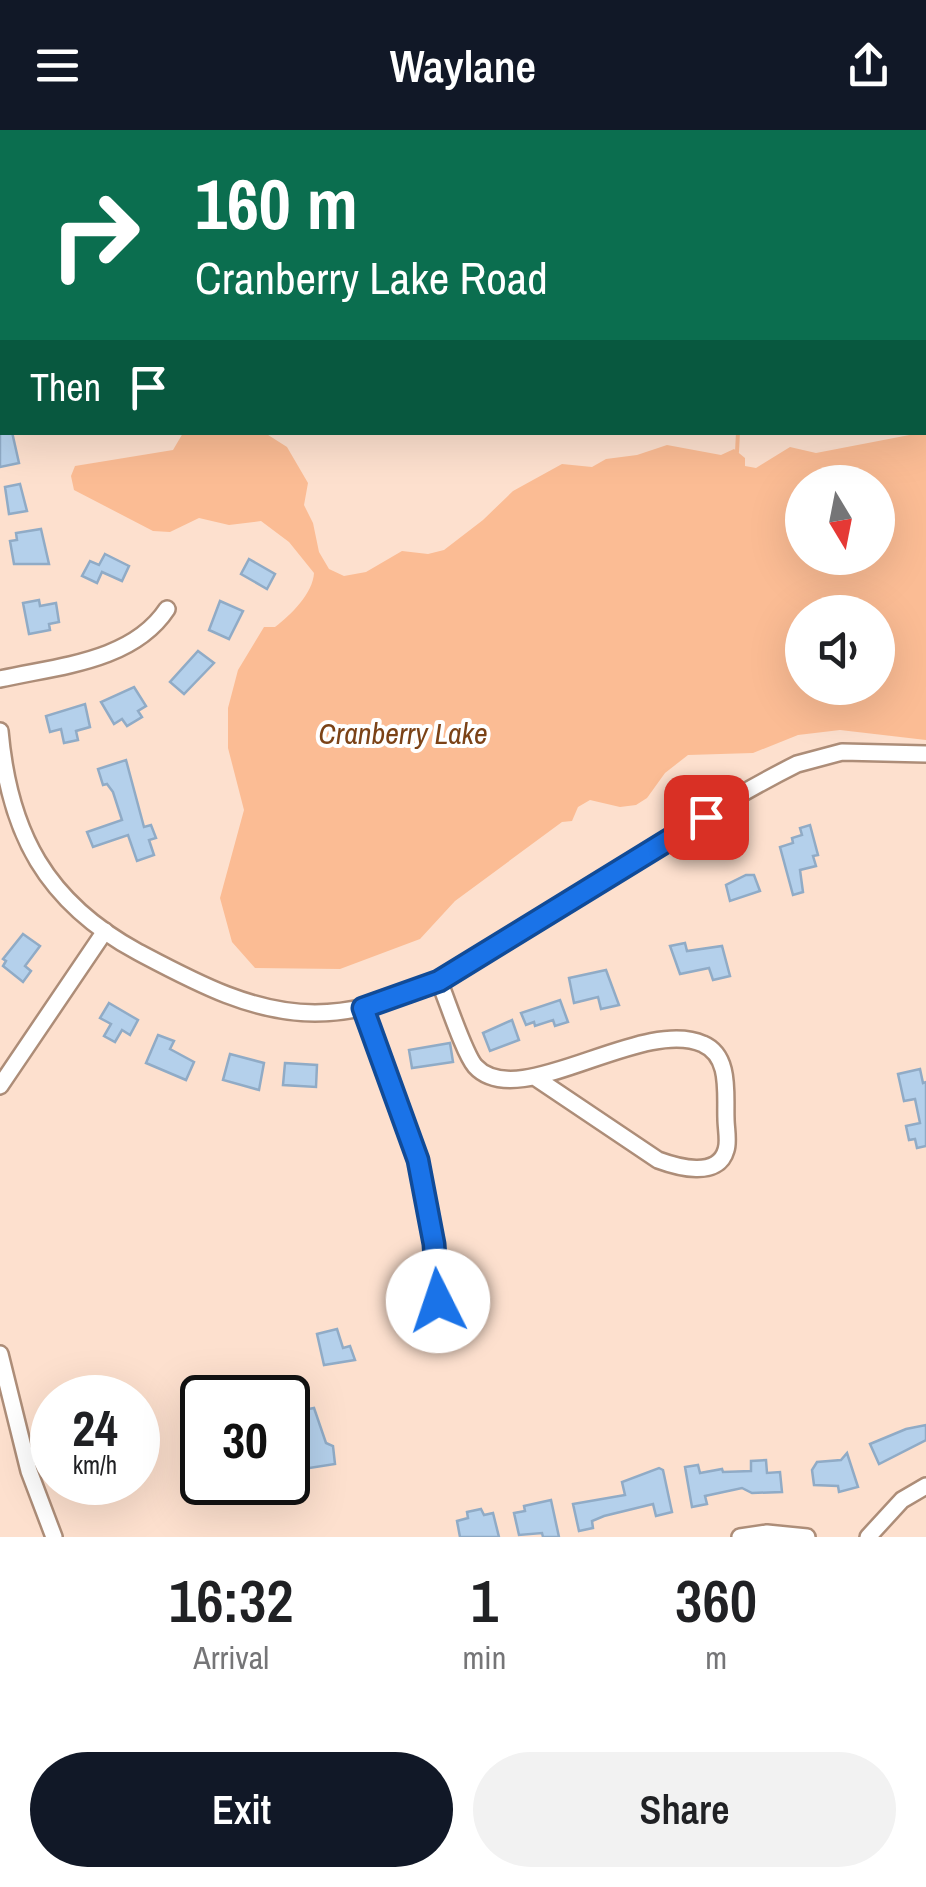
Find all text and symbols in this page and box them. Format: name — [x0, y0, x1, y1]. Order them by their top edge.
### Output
text: Waylane — [390, 35, 536, 96]
icon: menu — [30, 38, 85, 93]
icon: share — [841, 38, 896, 93]
text: 160 m — [195, 157, 358, 251]
icon: right — [30, 170, 160, 300]
text: Cranberry Lake Road — [195, 247, 548, 308]
icon: arrive — [121, 360, 176, 415]
text: Then — [30, 362, 101, 413]
north arrow — [785, 465, 895, 575]
map controls — [785, 465, 895, 705]
button: sound — [785, 595, 895, 705]
water label: Cranberry Lake — [318, 713, 488, 753]
pin — [664, 775, 749, 860]
icon: arrive — [679, 790, 734, 845]
position arrow — [386, 1249, 490, 1353]
speed limit sign: 30 — [180, 1375, 310, 1505]
text: 24 — [72, 1394, 118, 1462]
text: km/h — [73, 1448, 117, 1482]
text: 16:32 — [169, 1560, 294, 1641]
text: 1 — [471, 1560, 498, 1641]
text: 360 — [675, 1560, 757, 1641]
text: Arrival — [193, 1636, 269, 1679]
text: min — [463, 1636, 506, 1679]
text: m — [705, 1636, 727, 1679]
button: Exit — [30, 1752, 453, 1867]
button: Share — [473, 1752, 896, 1867]

